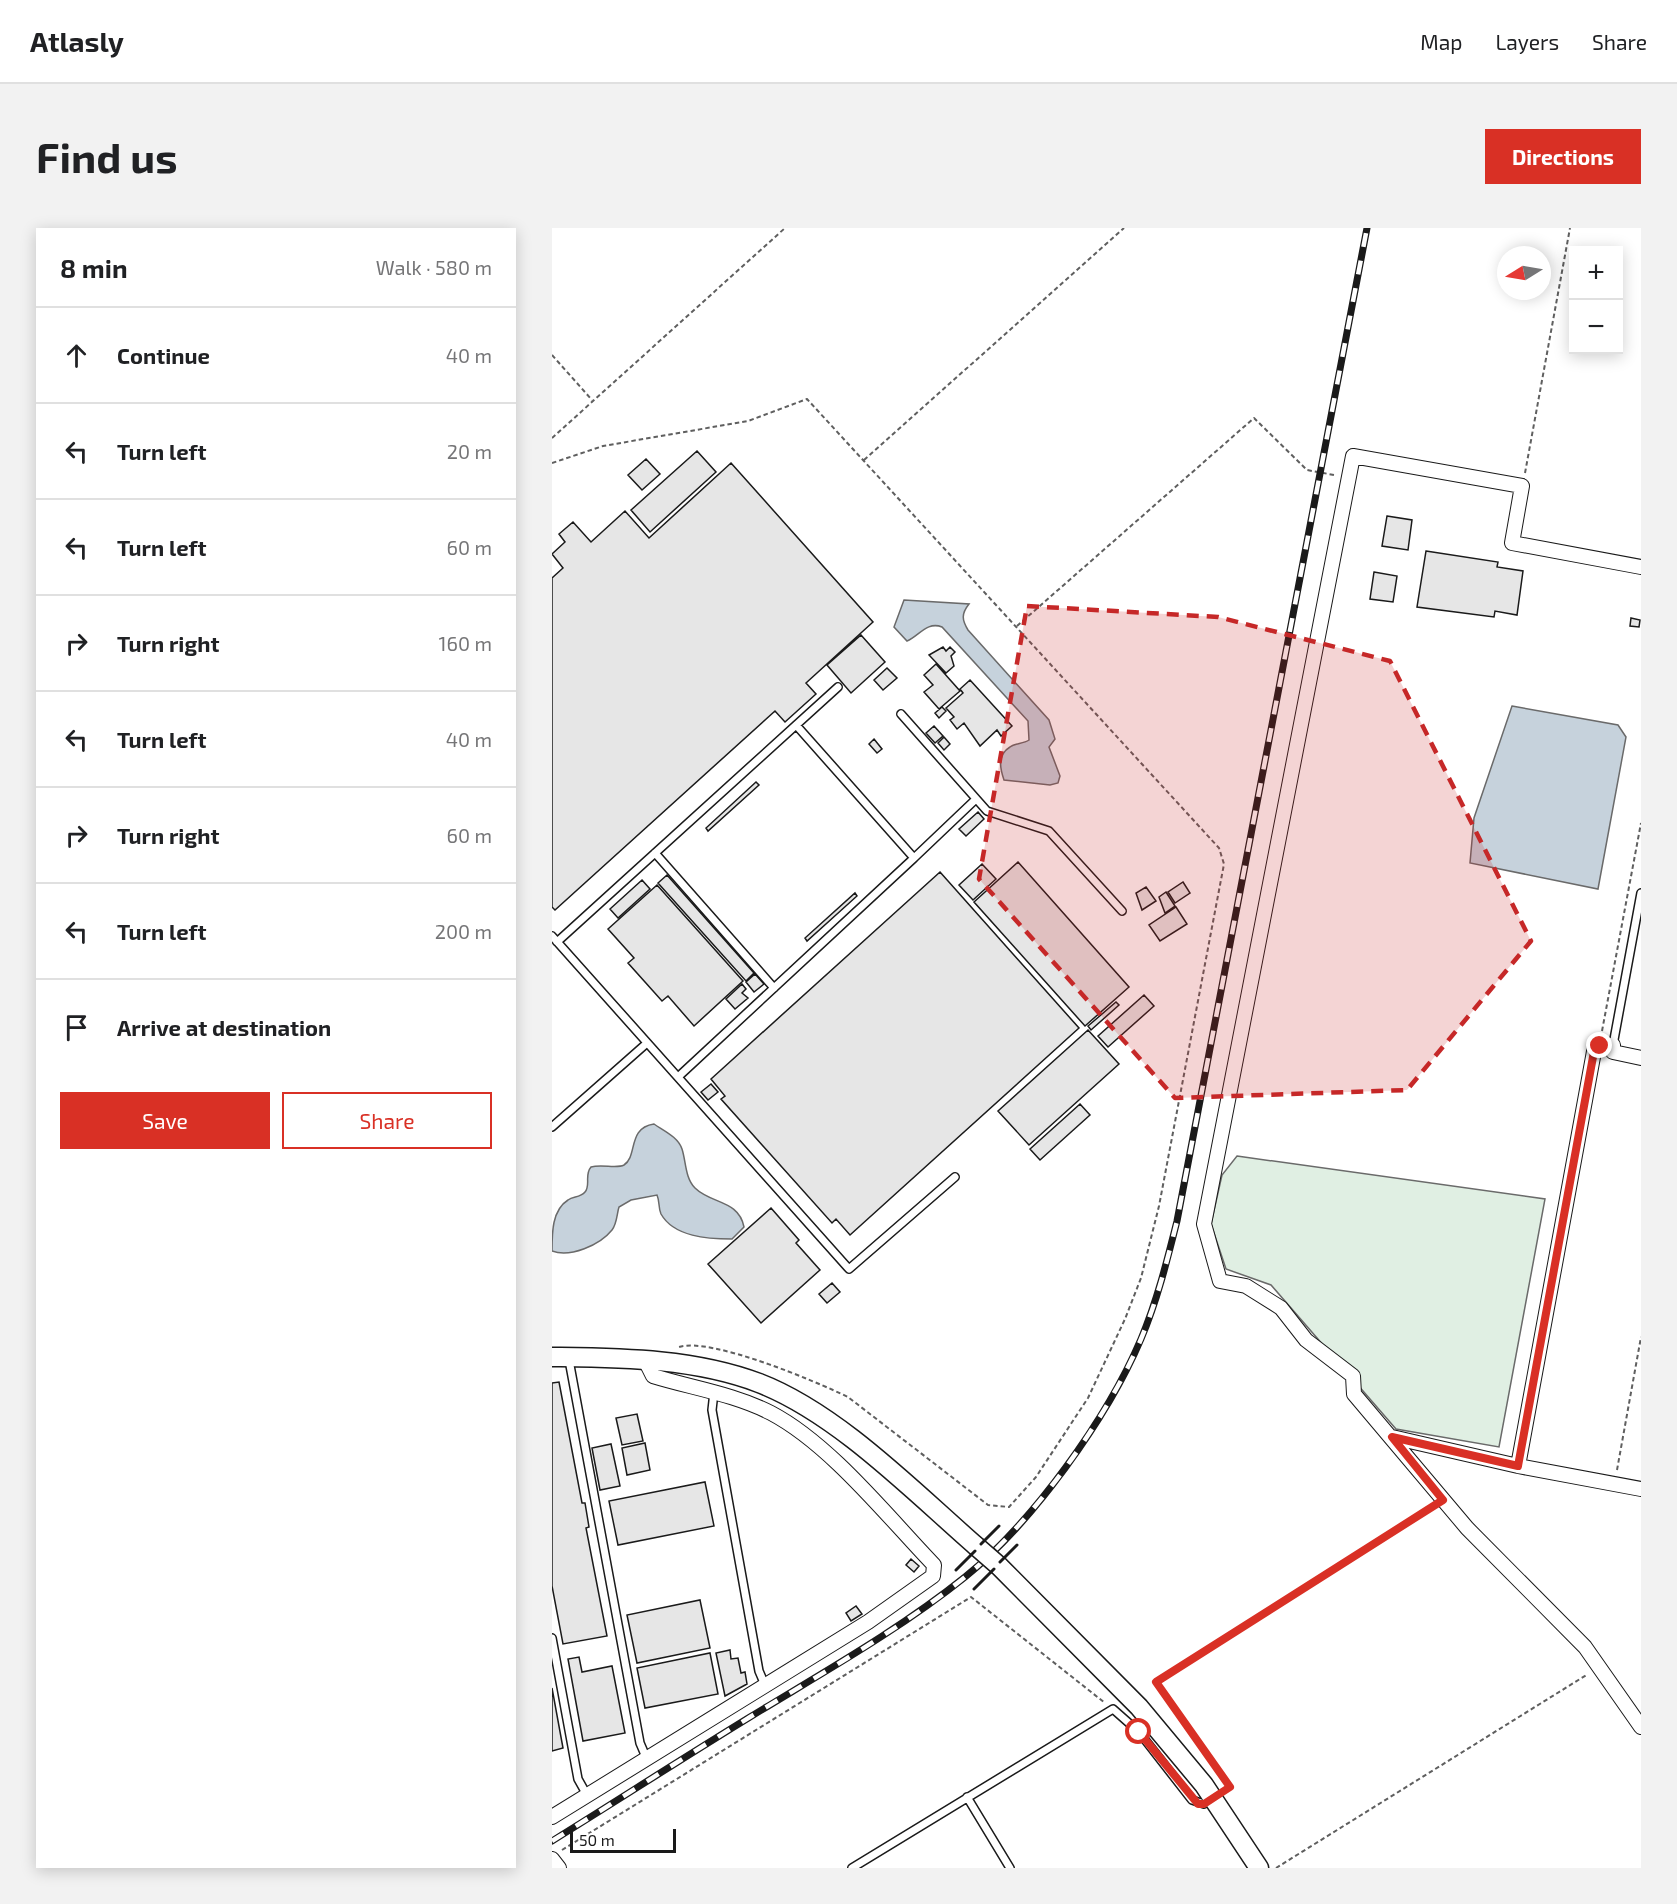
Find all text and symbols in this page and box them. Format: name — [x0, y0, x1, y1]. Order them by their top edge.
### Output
text: Atlasly — [30, 24, 124, 58]
text: Map — [1420, 29, 1462, 54]
text: Layers — [1495, 29, 1559, 54]
text: Share — [1592, 29, 1647, 54]
button: Directions — [1485, 129, 1641, 184]
text: Find us — [36, 131, 178, 181]
north arrow — [1497, 246, 1551, 300]
map controls — [1569, 246, 1623, 354]
button: + — [1569, 246, 1623, 300]
text: 8 min — [60, 252, 128, 283]
text: Walk · 580 m — [376, 255, 492, 279]
button: − — [1569, 300, 1623, 354]
icon: ahead — [60, 339, 93, 372]
text: Continue — [117, 342, 210, 368]
text: 40 m — [446, 343, 492, 367]
icon: left — [60, 435, 93, 468]
text: Turn left — [117, 438, 206, 464]
text: 20 m — [447, 439, 492, 463]
icon: left — [60, 531, 93, 564]
text: Turn left — [117, 534, 206, 560]
text: 60 m — [447, 535, 492, 559]
icon: right — [60, 627, 93, 660]
text: Turn right — [117, 630, 219, 656]
text: 160 m — [439, 631, 492, 655]
icon: left — [60, 723, 93, 756]
text: Turn left — [117, 726, 206, 752]
text: 40 m — [446, 727, 492, 751]
icon: right — [60, 819, 93, 852]
text: Turn right — [117, 822, 219, 848]
text: 60 m — [447, 823, 492, 847]
icon: left — [60, 915, 93, 948]
text: Turn left — [117, 918, 206, 944]
text: 200 m — [435, 919, 492, 943]
icon: arrive — [60, 1011, 93, 1044]
text: Arrive at destination — [117, 1014, 331, 1040]
route end — [1586, 1032, 1612, 1058]
button: Save — [60, 1092, 270, 1149]
button: Share — [282, 1092, 492, 1149]
route start — [1125, 1718, 1151, 1744]
scale bar — [570, 1826, 676, 1854]
text: 50 m — [579, 1830, 615, 1849]

